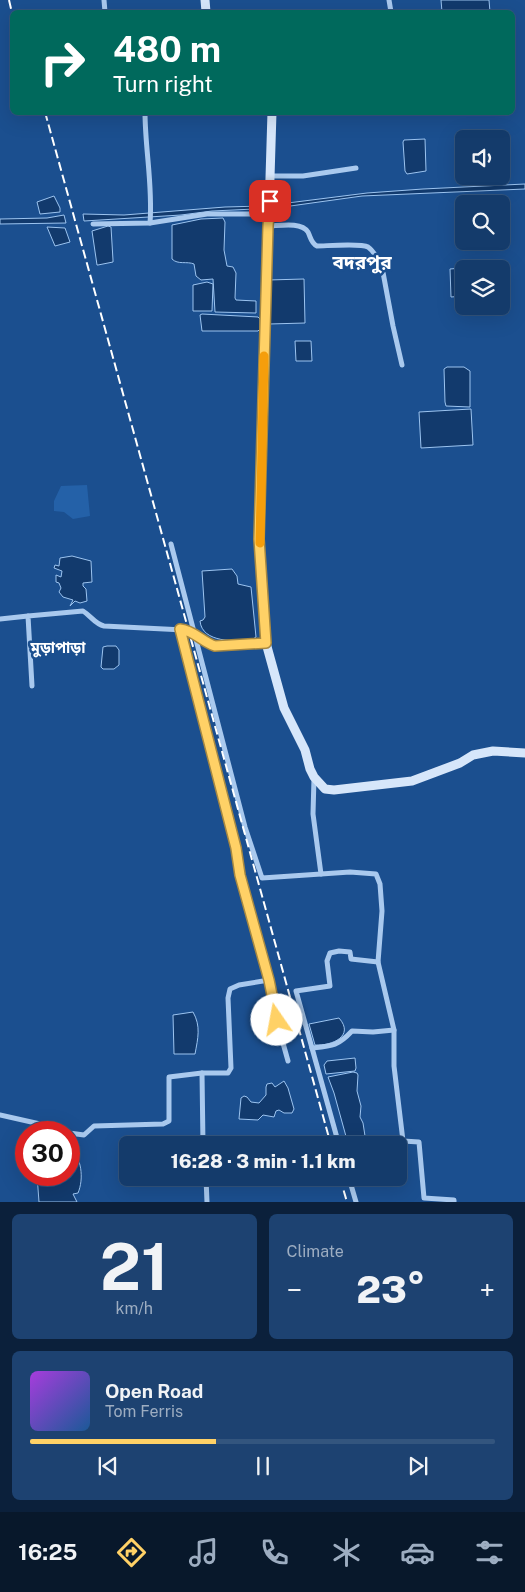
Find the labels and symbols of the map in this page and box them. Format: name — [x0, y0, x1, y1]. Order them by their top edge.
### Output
pin — [249, 180, 291, 222]
district label: বদরপুর — [331, 251, 392, 274]
district label: মুড়াপাড়া — [30, 639, 86, 658]
position arrow — [250, 993, 302, 1045]
speed limit sign: 30 — [15, 1121, 80, 1186]

